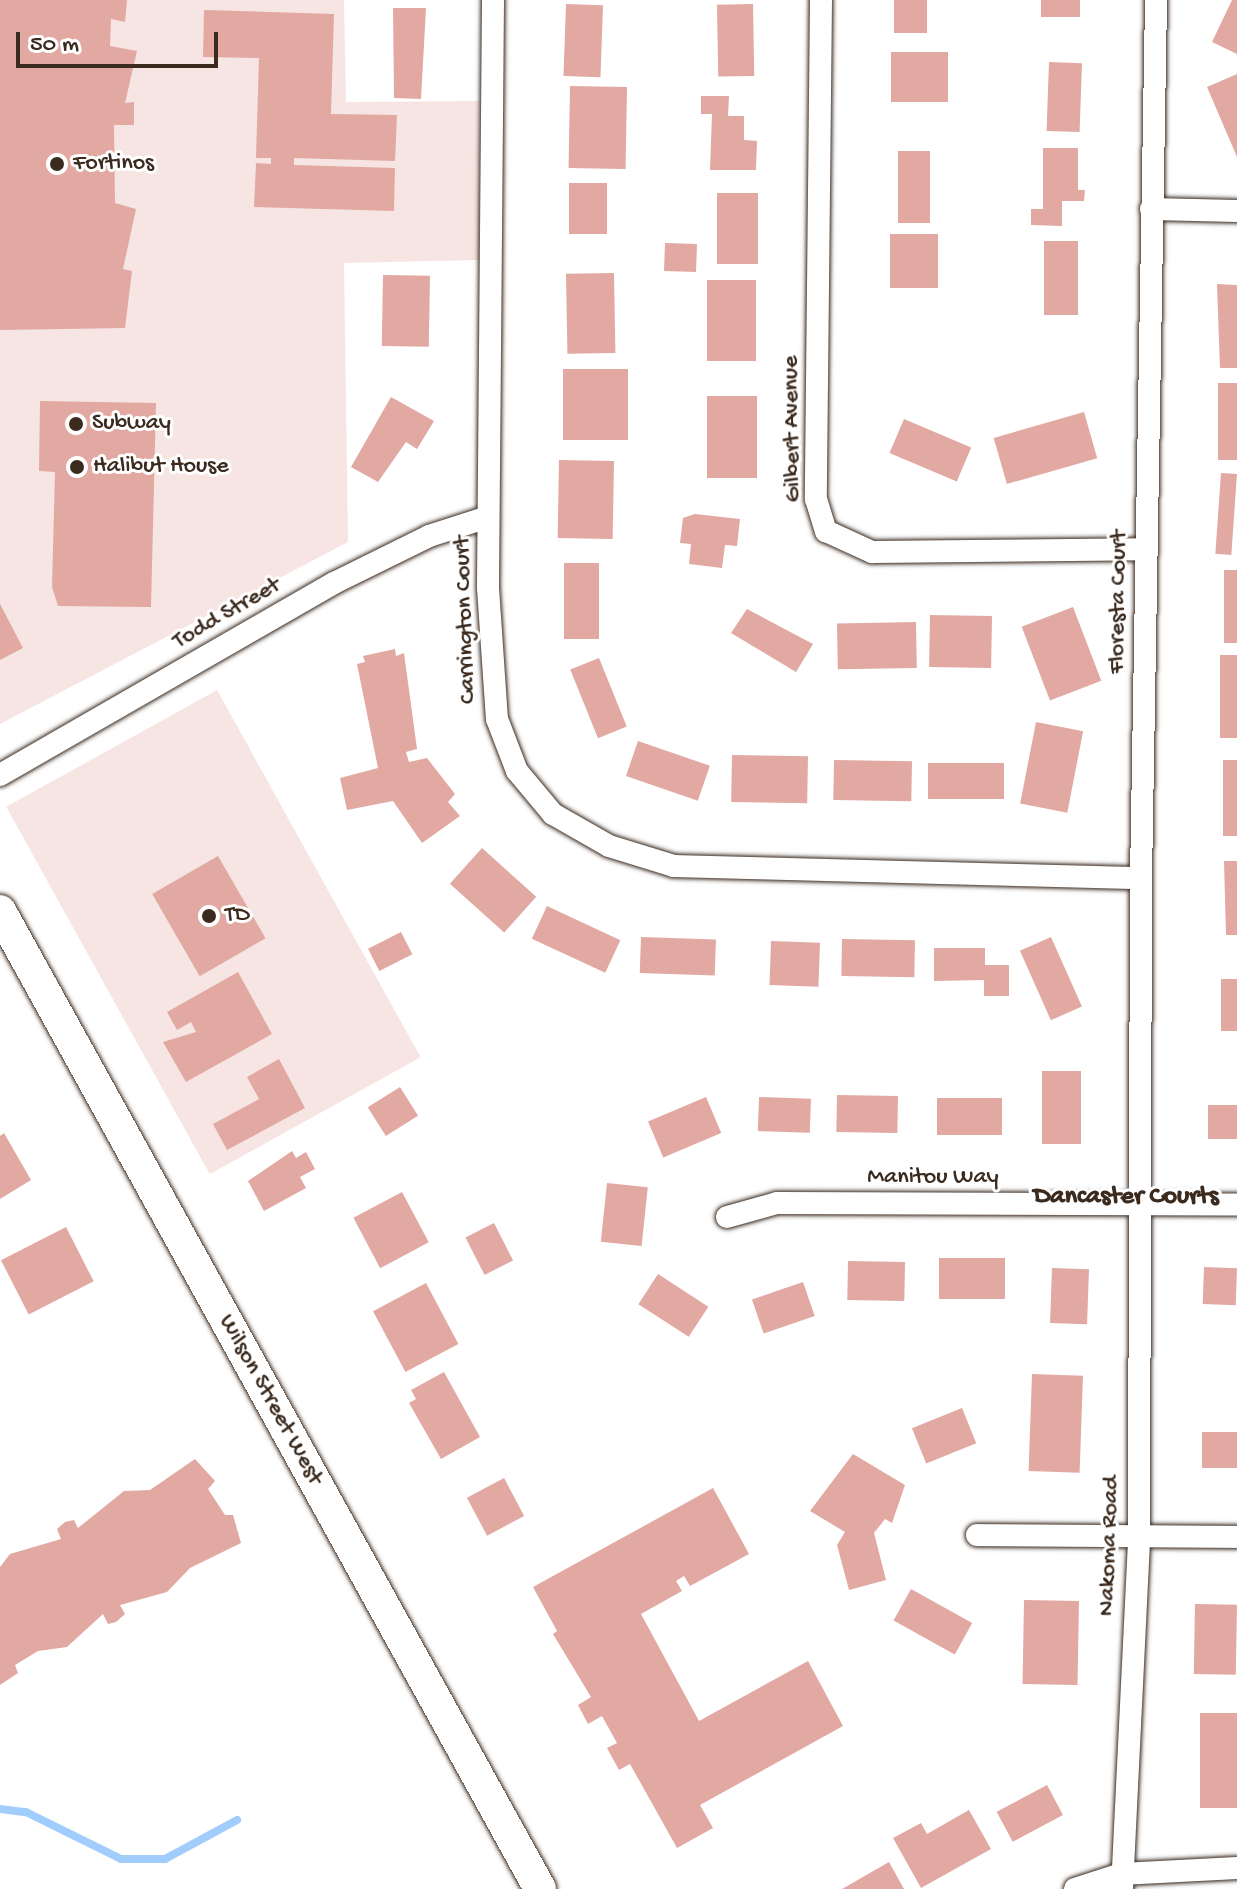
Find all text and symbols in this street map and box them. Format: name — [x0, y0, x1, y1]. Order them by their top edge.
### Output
scale bar — [20, 16, 222, 66]
text: 50 m — [30, 31, 79, 60]
place label: Fortinos — [73, 150, 154, 178]
marker: Fortinos — [48, 155, 66, 173]
street label: Gilbert Avenue — [777, 355, 809, 503]
place label: Subway — [92, 410, 171, 438]
marker: Subway — [67, 415, 85, 433]
place label: Halibut House — [93, 453, 229, 481]
marker: Halibut House — [68, 458, 86, 476]
street label: Floresta Court — [1103, 530, 1135, 674]
street label: Carrington Court — [449, 536, 483, 704]
street label: Todd Street — [168, 572, 286, 656]
place label: TD — [225, 902, 250, 930]
marker: TD — [200, 907, 218, 925]
street label: Manitou Way — [867, 1164, 999, 1192]
district label: Dancaster Courts — [1033, 1182, 1219, 1214]
street label: Wilson Street West — [211, 1310, 329, 1490]
street label: Nakoma Road — [1093, 1475, 1127, 1617]

